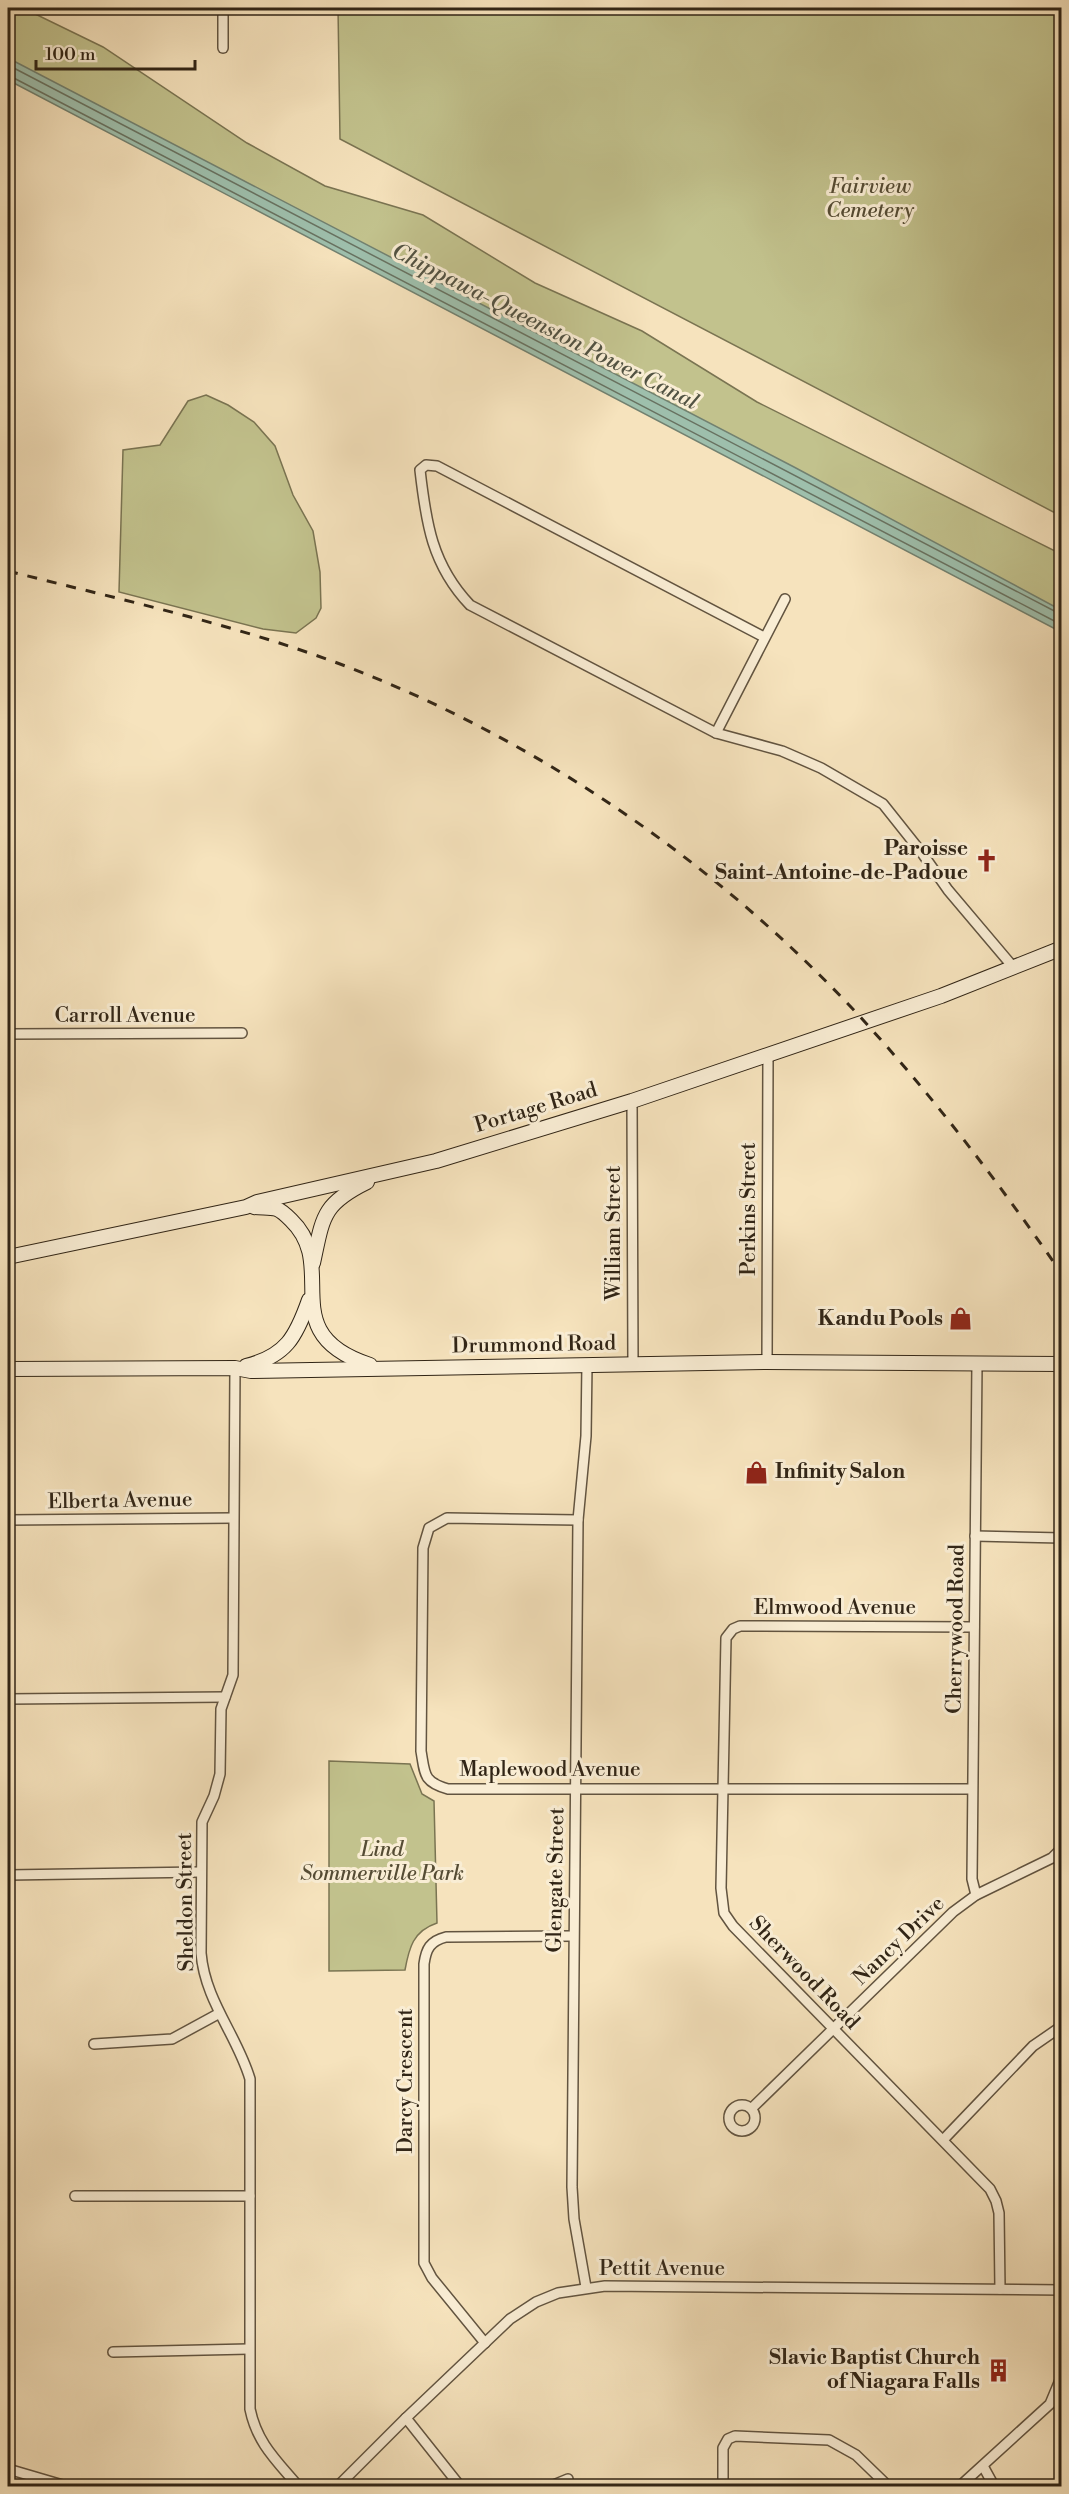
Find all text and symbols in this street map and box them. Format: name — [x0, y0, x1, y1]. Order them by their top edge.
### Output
scale bar — [36, 33, 195, 71]
text: 100 m — [45, 43, 96, 66]
park label: Fairview Cemetery — [826, 174, 915, 224]
water label: Chippawa-Queenston Power Canal — [387, 238, 703, 416]
place label: Paroisse Saint-Antoine-de-Padoue — [715, 836, 968, 886]
church icon: Paroisse Saint-Antoine-de-Padoue — [973, 848, 999, 874]
street label: Carroll Avenue — [54, 1003, 196, 1029]
street label: Portage Road — [471, 1077, 601, 1139]
street label: Perkins Street — [736, 1142, 762, 1276]
street label: William Street — [601, 1165, 627, 1301]
place label: Kandu Pools — [818, 1306, 943, 1332]
shop icon: Kandu Pools — [948, 1306, 974, 1332]
street label: Drummond Road — [452, 1331, 616, 1359]
shop icon: Infinity Salon — [744, 1459, 770, 1485]
place label: Infinity Salon — [775, 1459, 905, 1485]
street label: Elberta Avenue — [47, 1487, 193, 1515]
street label: Cherrywood Road — [942, 1544, 970, 1714]
street label: Elmwood Avenue — [754, 1595, 916, 1621]
street label: Maplewood Avenue — [459, 1757, 641, 1783]
street label: Glengate Street — [542, 1806, 570, 1953]
street label: Sheldon Street — [172, 1832, 200, 1972]
park label: Lind Sommerville Park — [300, 1837, 464, 1887]
street label: Nancy Drive — [848, 1891, 950, 1991]
street label: Sherwood Road — [743, 1911, 865, 2035]
street label: Darcy Crescent — [393, 2008, 419, 2154]
street label: Pettit Avenue — [599, 2256, 725, 2282]
place label: Slavic Baptist Church of Niagara Falls — [769, 2345, 980, 2395]
building icon: Slavic Baptist Church of Niagara Falls — [985, 2357, 1011, 2383]

